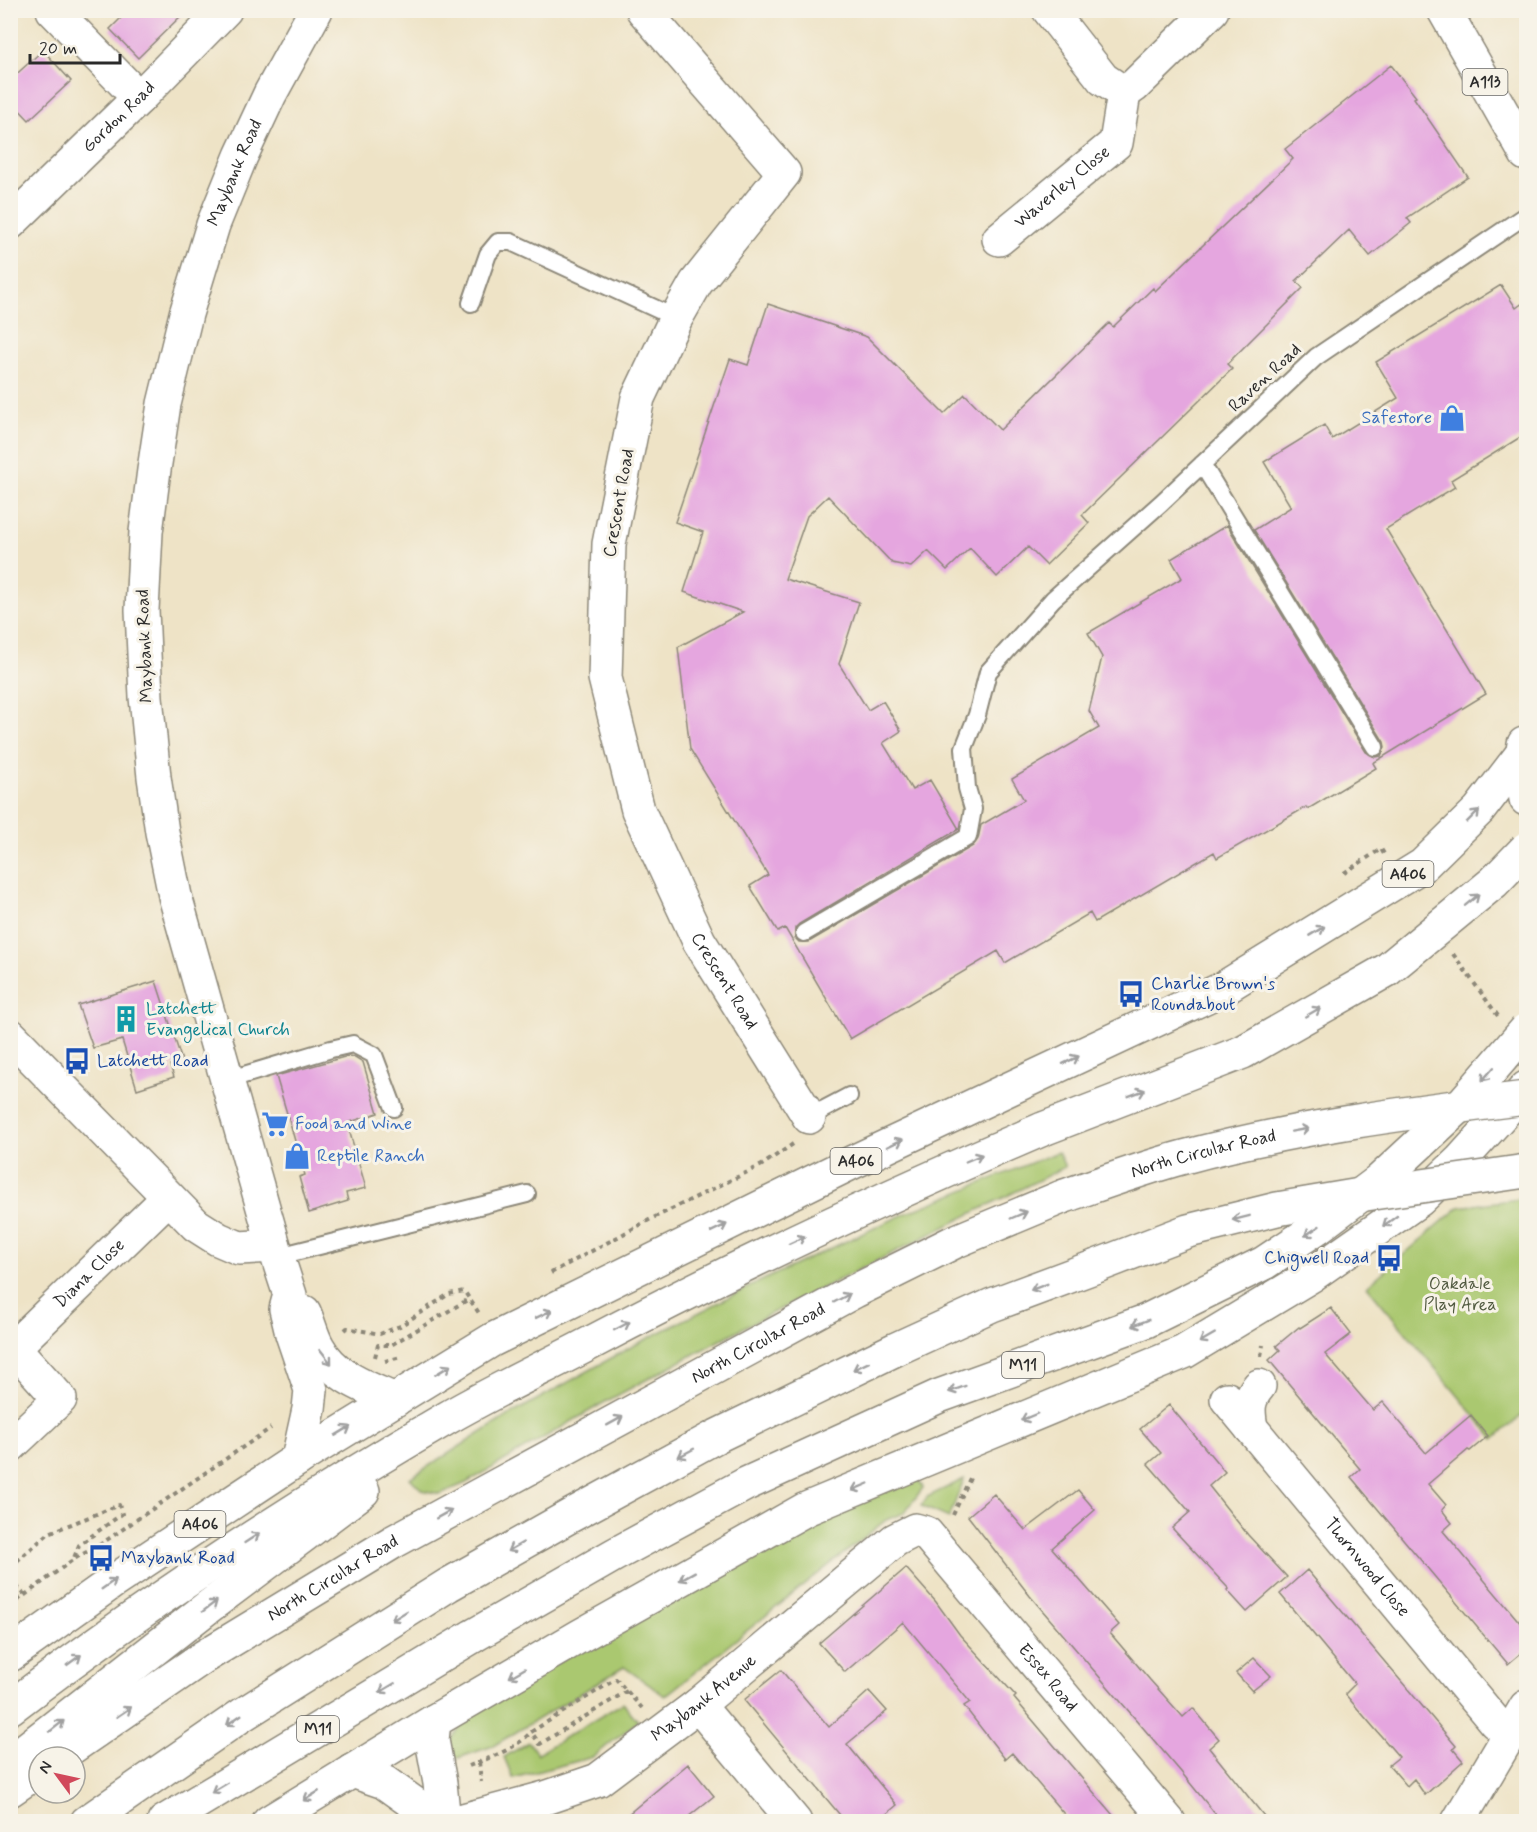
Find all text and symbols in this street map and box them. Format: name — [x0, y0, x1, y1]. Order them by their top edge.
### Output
scale bar — [30, 27, 120, 65]
text: 20 m — [39, 37, 77, 61]
road number: A113 — [1462, 69, 1508, 95]
street label: Gordon Road — [77, 76, 161, 158]
street label: Maybank Road — [202, 116, 268, 230]
street label: Waverley Close — [1009, 140, 1116, 234]
street label: Raven Road — [1223, 338, 1307, 418]
shop icon: Safestore — [1437, 403, 1467, 433]
place label: Safestore — [1361, 406, 1432, 430]
street label: Crescent Road — [598, 447, 640, 559]
street label: Maybank Road — [131, 589, 159, 703]
one-way arrow — [1466, 808, 1481, 823]
road number: A406 — [1382, 861, 1434, 887]
one-way arrow — [1464, 893, 1479, 907]
one-way arrow — [1308, 924, 1325, 936]
street label: Crescent Road — [685, 929, 763, 1034]
place label: Charlie Brown's Roundabout — [1151, 972, 1275, 1017]
bus stop icon: Charlie Brown's Roundabout — [1116, 979, 1146, 1009]
place label: Latchett Evangelical Church — [146, 997, 290, 1043]
building icon: Latchett Evangelical Church — [111, 1004, 141, 1034]
one-way arrow — [1304, 1006, 1322, 1017]
bus stop icon: Latchett Road — [62, 1046, 92, 1076]
place label: Latchett Road — [97, 1049, 209, 1073]
one-way arrow — [1062, 1054, 1080, 1065]
one-way arrow — [1481, 1066, 1495, 1081]
one-way arrow — [1127, 1087, 1145, 1098]
supermarket icon: Food and Wine — [260, 1109, 290, 1139]
place label: Food and Wine — [295, 1112, 412, 1136]
street label: North Circular Road — [1128, 1124, 1278, 1184]
one-way arrow — [1290, 1124, 1309, 1135]
one-way arrow — [885, 1136, 903, 1148]
shop icon: Reptile Ranch — [282, 1141, 312, 1171]
place label: Reptile Ranch — [317, 1144, 425, 1168]
road number: A406 — [830, 1148, 882, 1174]
one-way arrow — [965, 1152, 983, 1163]
one-way arrow — [1009, 1209, 1027, 1220]
one-way arrow — [1232, 1213, 1251, 1225]
one-way arrow — [1382, 1215, 1398, 1227]
one-way arrow — [710, 1222, 728, 1233]
one-way arrow — [1304, 1225, 1320, 1237]
one-way arrow — [788, 1233, 806, 1245]
street label: Diana Close — [49, 1234, 131, 1314]
bus stop icon: Chigwell Road — [1374, 1243, 1404, 1273]
place label: Chigwell Road — [1264, 1246, 1369, 1271]
park label: Oakdale Play Area — [1423, 1272, 1497, 1317]
one-way arrow — [1030, 1283, 1049, 1294]
one-way arrow — [833, 1292, 851, 1303]
street label: North Circular Road — [687, 1297, 830, 1390]
one-way arrow — [535, 1308, 553, 1320]
one-way arrow — [1131, 1318, 1150, 1329]
one-way arrow — [613, 1320, 631, 1331]
one-way arrow — [1199, 1333, 1216, 1345]
one-way arrow — [319, 1349, 332, 1365]
road number: M11 — [1002, 1352, 1044, 1378]
one-way arrow — [852, 1361, 870, 1372]
one-way arrow — [434, 1363, 451, 1375]
one-way arrow — [948, 1385, 967, 1396]
one-way arrow — [1020, 1412, 1039, 1423]
one-way arrow — [606, 1415, 623, 1427]
one-way arrow — [334, 1425, 351, 1437]
one-way arrow — [678, 1447, 695, 1459]
one-way arrow — [851, 1482, 870, 1493]
one-way arrow — [435, 1508, 452, 1520]
road number: A406 — [174, 1511, 226, 1537]
street label: Thornwood Close — [1319, 1513, 1415, 1622]
street label: North Circular Road — [263, 1529, 403, 1627]
one-way arrow — [243, 1531, 260, 1544]
one-way arrow — [507, 1541, 524, 1553]
bus stop icon: Maybank Road — [86, 1543, 116, 1573]
place label: Maybank Road — [121, 1546, 235, 1570]
one-way arrow — [679, 1570, 696, 1582]
one-way arrow — [100, 1578, 117, 1590]
one-way arrow — [202, 1599, 218, 1612]
one-way arrow — [390, 1609, 407, 1622]
street label: Essex Road — [1012, 1639, 1083, 1717]
street label: Maybank Avenue — [646, 1649, 762, 1748]
one-way arrow — [65, 1654, 81, 1666]
one-way arrow — [509, 1667, 526, 1679]
one-way arrow — [379, 1682, 396, 1694]
one-way arrow — [115, 1706, 131, 1718]
one-way arrow — [226, 1714, 243, 1726]
road number: M11 — [297, 1716, 339, 1742]
one-way arrow — [48, 1719, 64, 1732]
north arrow — [27, 1745, 87, 1805]
text: N — [34, 1757, 57, 1778]
one-way arrow — [211, 1782, 228, 1794]
one-way arrow — [303, 1791, 320, 1803]

